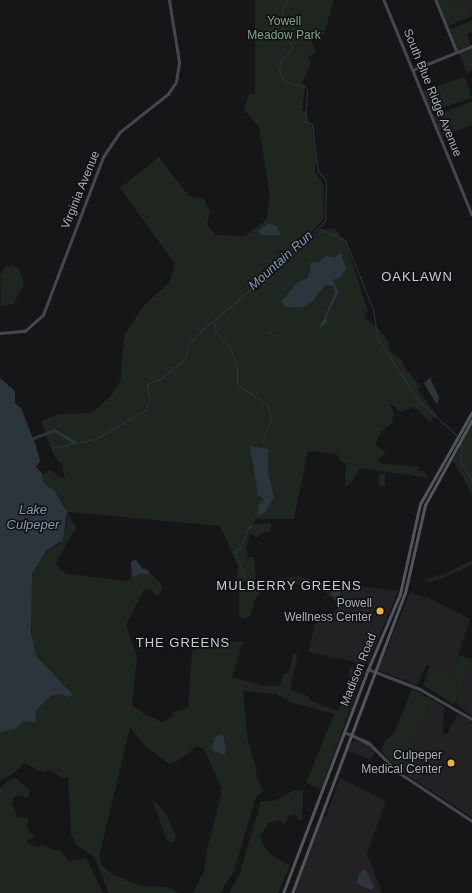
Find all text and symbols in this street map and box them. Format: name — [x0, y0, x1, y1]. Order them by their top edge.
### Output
park label: Yowell Meadow Park — [247, 15, 321, 43]
street label: South Blue Ridge Avenue — [400, 27, 464, 159]
street label: Virginia Avenue — [59, 149, 103, 231]
water label: Mountain Run — [246, 228, 316, 294]
district label: OAKLAWN — [381, 269, 453, 285]
water label: Lake Culpeper — [7, 503, 59, 534]
district label: MULBERRY GREENS — [216, 578, 362, 594]
place label: Powell Wellness Center — [284, 597, 372, 625]
marker: Powell Wellness Center — [375, 606, 385, 616]
street label: Madison Road — [338, 631, 380, 709]
district label: THE GREENS — [136, 635, 230, 651]
place label: Culpeper Medical Center — [361, 749, 442, 777]
marker: Culpeper Medical Center — [445, 757, 457, 769]

